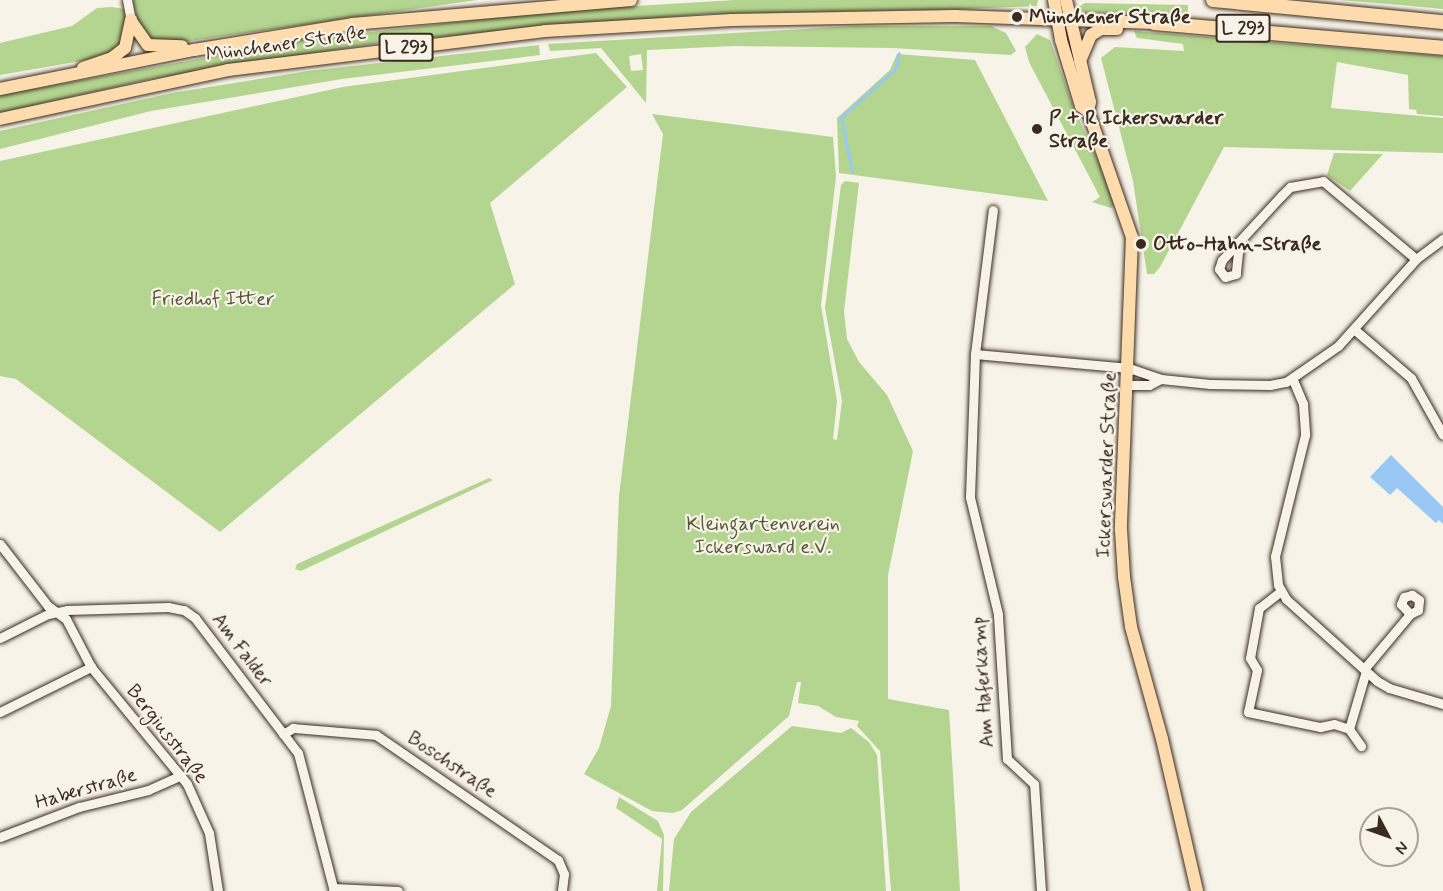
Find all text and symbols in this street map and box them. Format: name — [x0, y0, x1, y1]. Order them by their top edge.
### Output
place label: Münchener Straße — [1029, 5, 1187, 29]
marker: Münchener Straße — [1010, 10, 1024, 24]
road number: L 293 — [1214, 13, 1272, 43]
street label: Münchener Straße — [206, 21, 366, 67]
road number: L 293 — [378, 32, 434, 62]
place label: P + R Ickerswarder Straße — [1049, 106, 1221, 153]
marker: P + R Ickerswarder Straße — [1030, 122, 1044, 136]
place label: Otto-Hahn-Straße — [1153, 232, 1321, 256]
marker: Otto-Hahn-Straße — [1134, 237, 1148, 251]
park label: Friedhof Itter — [151, 287, 275, 311]
street label: Ickerswarder Straße — [1092, 373, 1122, 557]
park label: Kleingartenverein Ickersward e.V. — [686, 512, 840, 559]
street label: Am Falder — [206, 608, 278, 692]
street label: Am Haferkamp — [966, 614, 1000, 750]
street label: Bergiusstraße — [121, 680, 213, 788]
street label: Boschstraße — [403, 726, 501, 804]
street label: Haberstraße — [32, 763, 140, 815]
north arrow — [1359, 807, 1419, 867]
text: N — [1390, 837, 1413, 859]

